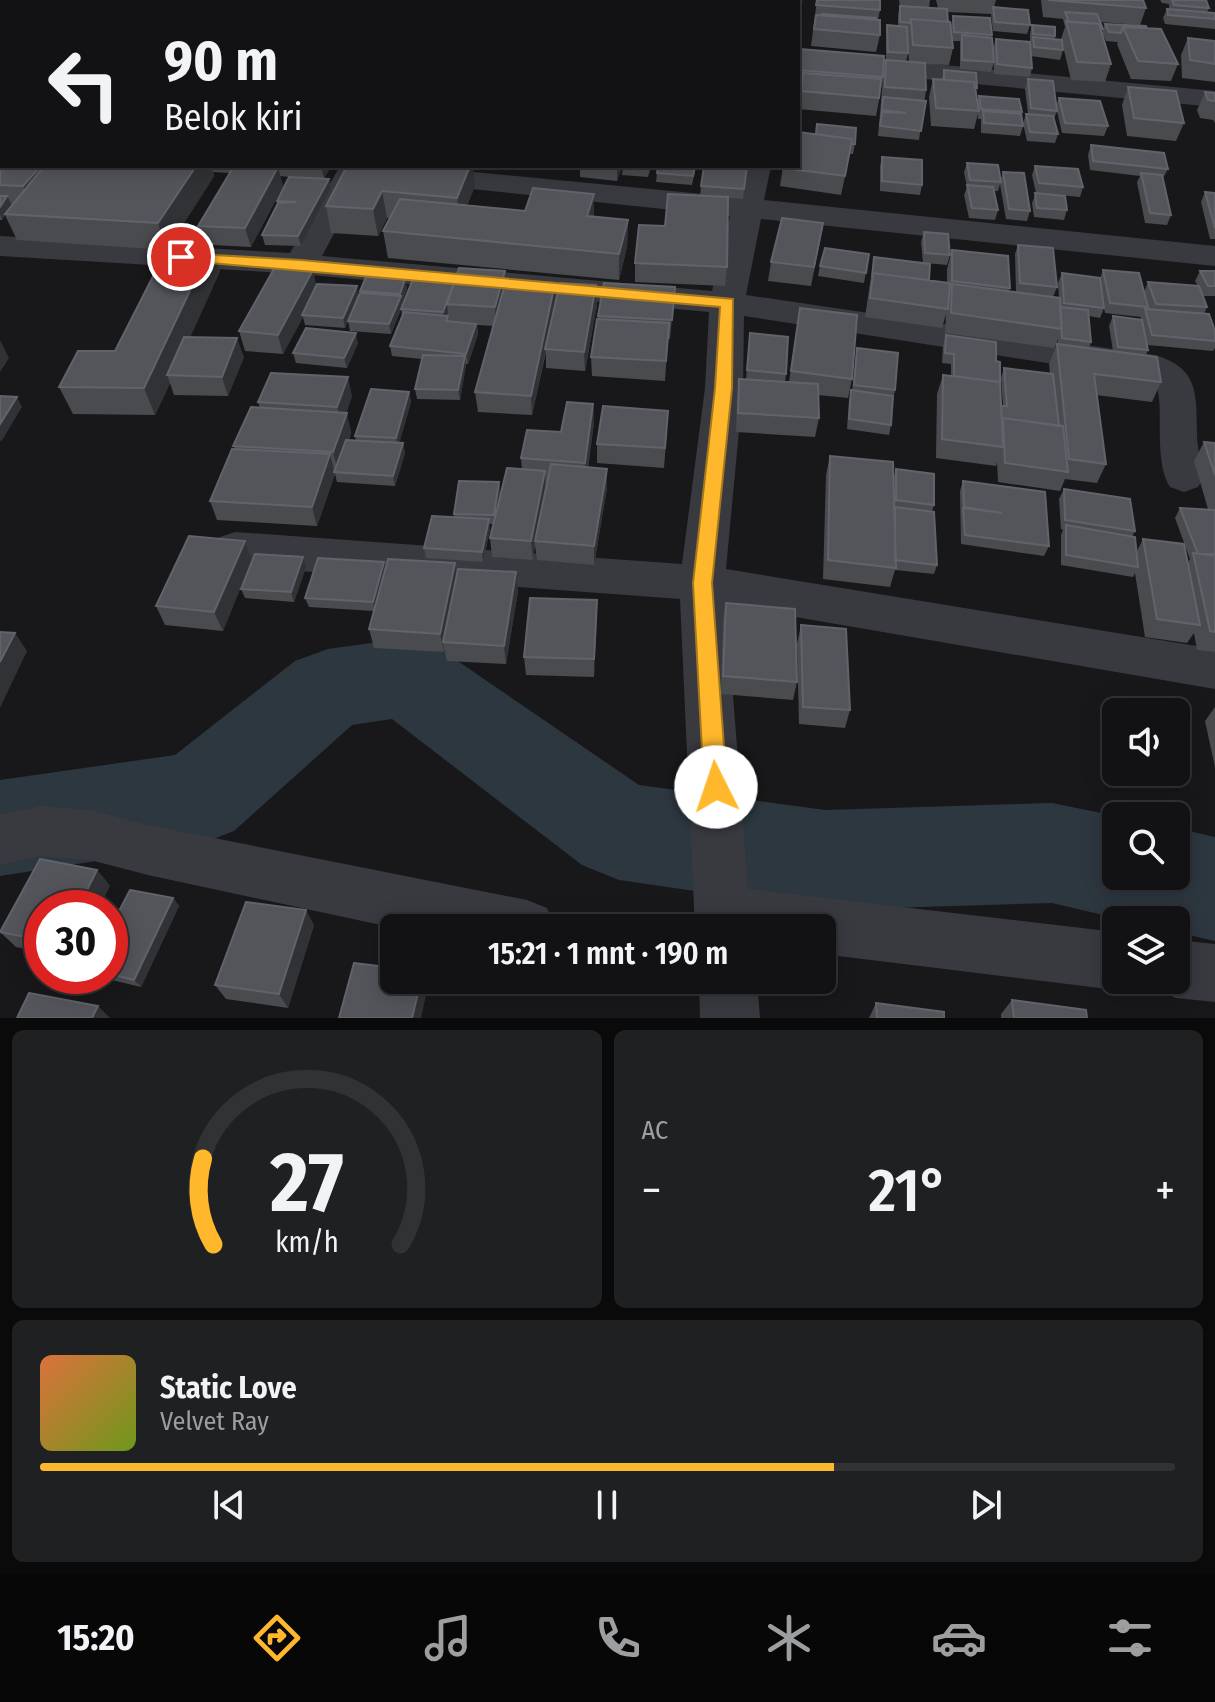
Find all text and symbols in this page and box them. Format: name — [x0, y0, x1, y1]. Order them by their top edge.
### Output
text: 90 m — [164, 28, 278, 95]
icon: left — [32, 32, 136, 136]
text: Belok kiri — [164, 96, 302, 140]
pin — [147, 223, 215, 291]
icon: arrive — [159, 235, 203, 279]
map controls — [1102, 698, 1190, 994]
button: sound — [1102, 698, 1190, 786]
position arrow — [674, 745, 758, 829]
button: search — [1102, 802, 1190, 890]
speed limit sign: 30 — [24, 890, 128, 994]
button: layers — [1102, 906, 1190, 994]
text: 15:21 · 1 mnt · 190 m — [488, 936, 728, 972]
text: AC — [642, 1115, 668, 1146]
text: 27 — [269, 1133, 344, 1233]
text: 21° — [868, 1155, 948, 1227]
text: − — [642, 1164, 661, 1217]
text: + — [1155, 1164, 1175, 1217]
text: km/h — [275, 1225, 339, 1260]
text: Static Love — [160, 1370, 297, 1406]
text: Velvet Ray — [160, 1406, 269, 1437]
icon: previous — [207, 1483, 251, 1527]
icon: pause — [585, 1483, 629, 1527]
icon: next — [964, 1483, 1008, 1527]
icon: directions — [249, 1610, 305, 1666]
icon: music — [420, 1610, 476, 1666]
icon: phone — [590, 1610, 646, 1666]
icon: climate — [761, 1610, 817, 1666]
icon: car — [931, 1610, 987, 1666]
icon: filters — [1102, 1610, 1158, 1666]
text: 15:20 — [57, 1616, 135, 1660]

